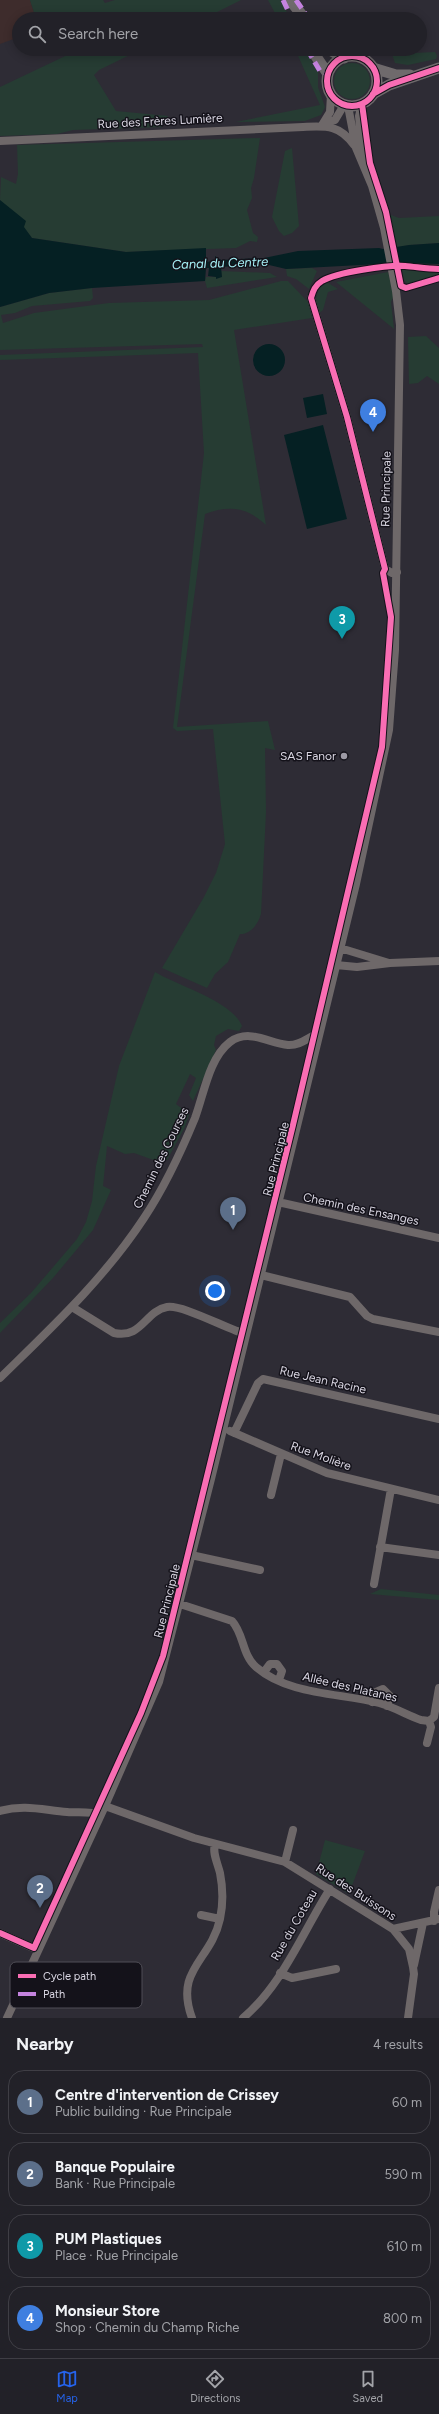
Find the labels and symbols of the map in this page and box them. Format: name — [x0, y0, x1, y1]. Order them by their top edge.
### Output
street label: Rue des Frères Lumière — [97, 111, 223, 131]
water label: Canal du Centre — [172, 254, 268, 272]
pin: 4 — [360, 399, 386, 432]
street label: Rue Principale — [378, 451, 394, 527]
pin: 3 — [329, 606, 355, 639]
place label: SAS Fanor — [280, 749, 336, 763]
marker: SAS Fanor — [339, 751, 349, 761]
street label: Chemin des Courses — [130, 1105, 192, 1211]
street label: Rue Principale — [260, 1120, 292, 1197]
street label: Chemin des Ensanges — [302, 1190, 421, 1228]
pin: 1 — [220, 1197, 246, 1230]
your location — [205, 1281, 225, 1301]
street label: Rue Jean Racine — [278, 1363, 368, 1397]
street label: Rue Molière — [289, 1439, 354, 1474]
street label: Rue Principale — [151, 1562, 183, 1639]
street label: Allée des Platanes — [301, 1669, 399, 1705]
street label: Rue des Buissons — [313, 1861, 399, 1923]
pin: 2 — [27, 1875, 53, 1908]
street label: Rue du Coteau — [268, 1887, 320, 1963]
legend — [10, 1962, 142, 2008]
text: Cycle path — [43, 1970, 96, 1983]
text: Path — [43, 1988, 65, 2001]

